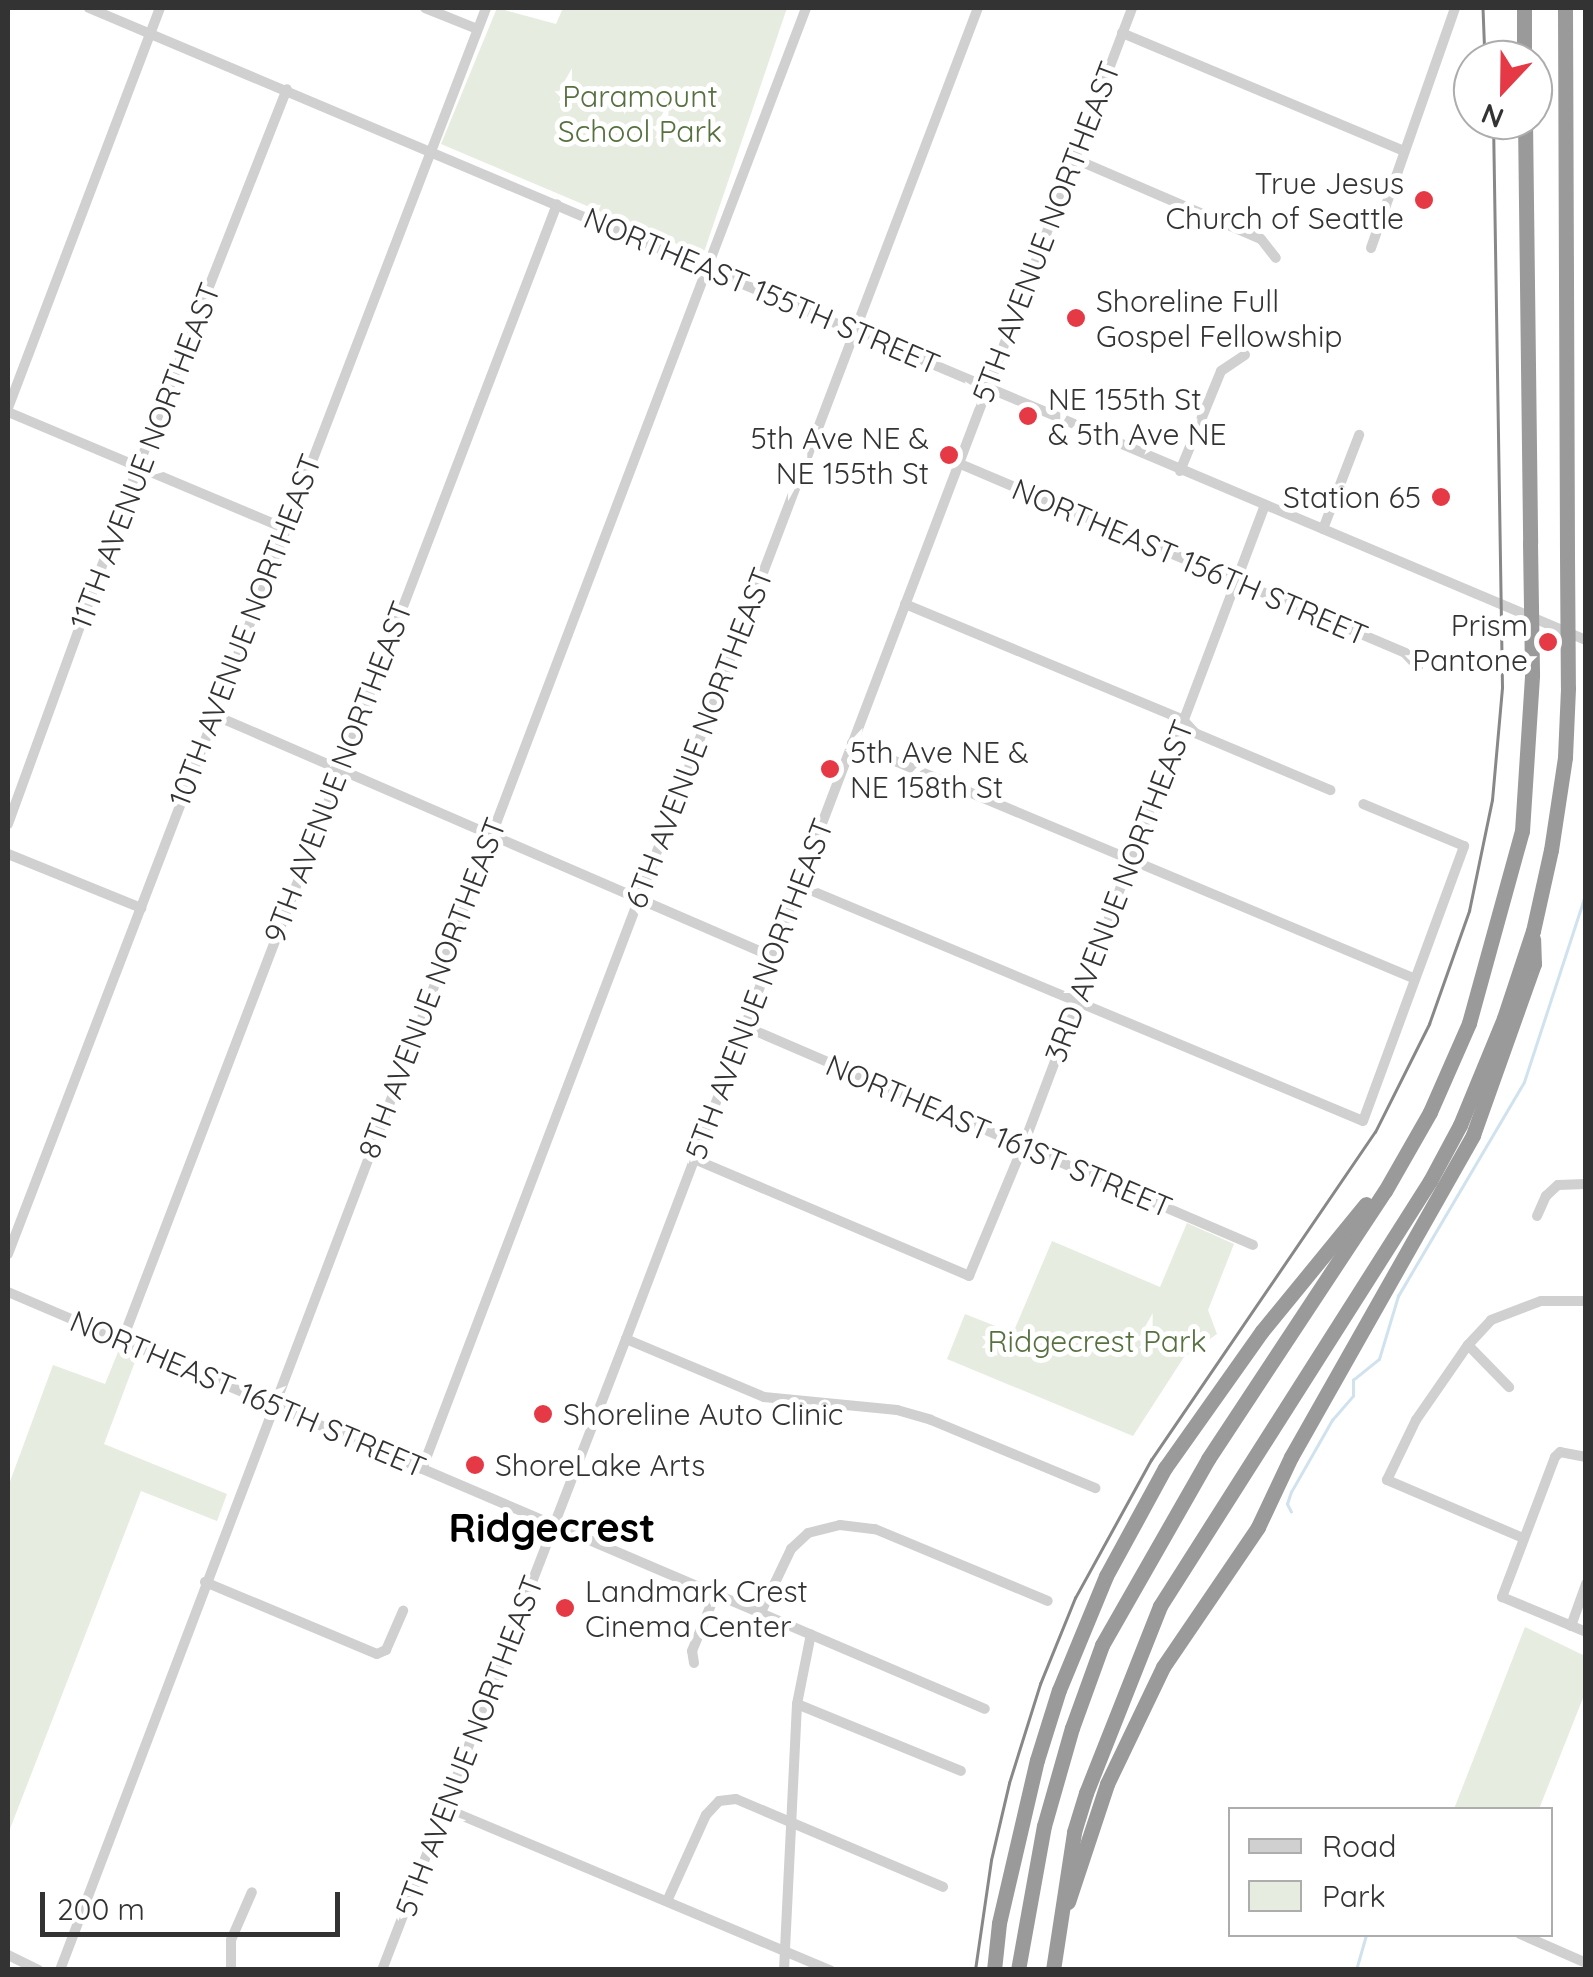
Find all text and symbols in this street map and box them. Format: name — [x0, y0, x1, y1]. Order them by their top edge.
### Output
north arrow — [1453, 40, 1553, 140]
street label: 5TH AVENUE NORTHEAST — [964, 57, 1128, 407]
park label: Paramount School Park — [558, 78, 722, 148]
text: N — [1476, 96, 1508, 137]
place label: True Jesus Church of Seattle — [1166, 165, 1404, 236]
marker: True Jesus Church of Seattle — [1413, 189, 1435, 211]
street label: NORTHEAST 155TH STREET — [579, 200, 945, 382]
street label: 11TH AVENUE NORTHEAST — [62, 278, 228, 634]
place label: Shoreline Full Gospel Fellowship — [1096, 283, 1342, 354]
marker: Shoreline Full Gospel Fellowship — [1065, 307, 1087, 329]
place label: NE 155th St & 5th Ave NE — [1048, 381, 1227, 452]
marker: NE 155th St & 5th Ave NE — [1017, 405, 1039, 427]
place label: 5th Ave NE & NE 155th St — [750, 420, 929, 490]
marker: 5th Ave NE & NE 155th St — [938, 444, 960, 466]
street label: 10TH AVENUE NORTHEAST — [161, 449, 329, 811]
street label: NORTHEAST 156TH STREET — [1007, 471, 1373, 653]
place label: Station 65 — [1283, 479, 1421, 515]
marker: Station 65 — [1430, 486, 1452, 508]
street label: 6TH AVENUE NORTHEAST — [617, 563, 781, 913]
street label: 9TH AVENUE NORTHEAST — [256, 596, 420, 948]
place label: Prism Pantone — [1412, 607, 1528, 678]
marker: Prism Pantone — [1537, 631, 1559, 653]
street label: 3RD AVENUE NORTHEAST — [1037, 715, 1201, 1067]
place label: 5th Ave NE & NE 158th St — [850, 734, 1029, 804]
marker: 5th Ave NE & NE 158th St — [819, 758, 841, 780]
street label: 8TH AVENUE NORTHEAST — [350, 813, 514, 1163]
street label: 5TH AVENUE NORTHEAST — [677, 814, 841, 1164]
street label: NORTHEAST 161ST STREET — [821, 1047, 1177, 1225]
street label: NORTHEAST 165TH STREET — [65, 1303, 431, 1485]
park label: Ridgecrest Park — [987, 1323, 1207, 1359]
place label: Shoreline Auto Clinic — [563, 1396, 843, 1432]
marker: Shoreline Auto Clinic — [532, 1403, 554, 1425]
place label: ShoreLake Arts — [495, 1447, 705, 1483]
marker: ShoreLake Arts — [464, 1454, 486, 1476]
district label: Ridgecrest — [449, 1503, 655, 1551]
street label: 5TH AVENUE NORTHEAST — [387, 1571, 551, 1921]
place label: Landmark Crest Cinema Center — [585, 1573, 808, 1644]
marker: Landmark Crest Cinema Center — [554, 1597, 576, 1619]
legend — [1228, 1807, 1553, 1937]
text: Road — [1322, 1827, 1396, 1865]
scale bar — [45, 1872, 345, 1934]
text: Park — [1322, 1877, 1386, 1915]
text: 200 m — [57, 1890, 145, 1928]

